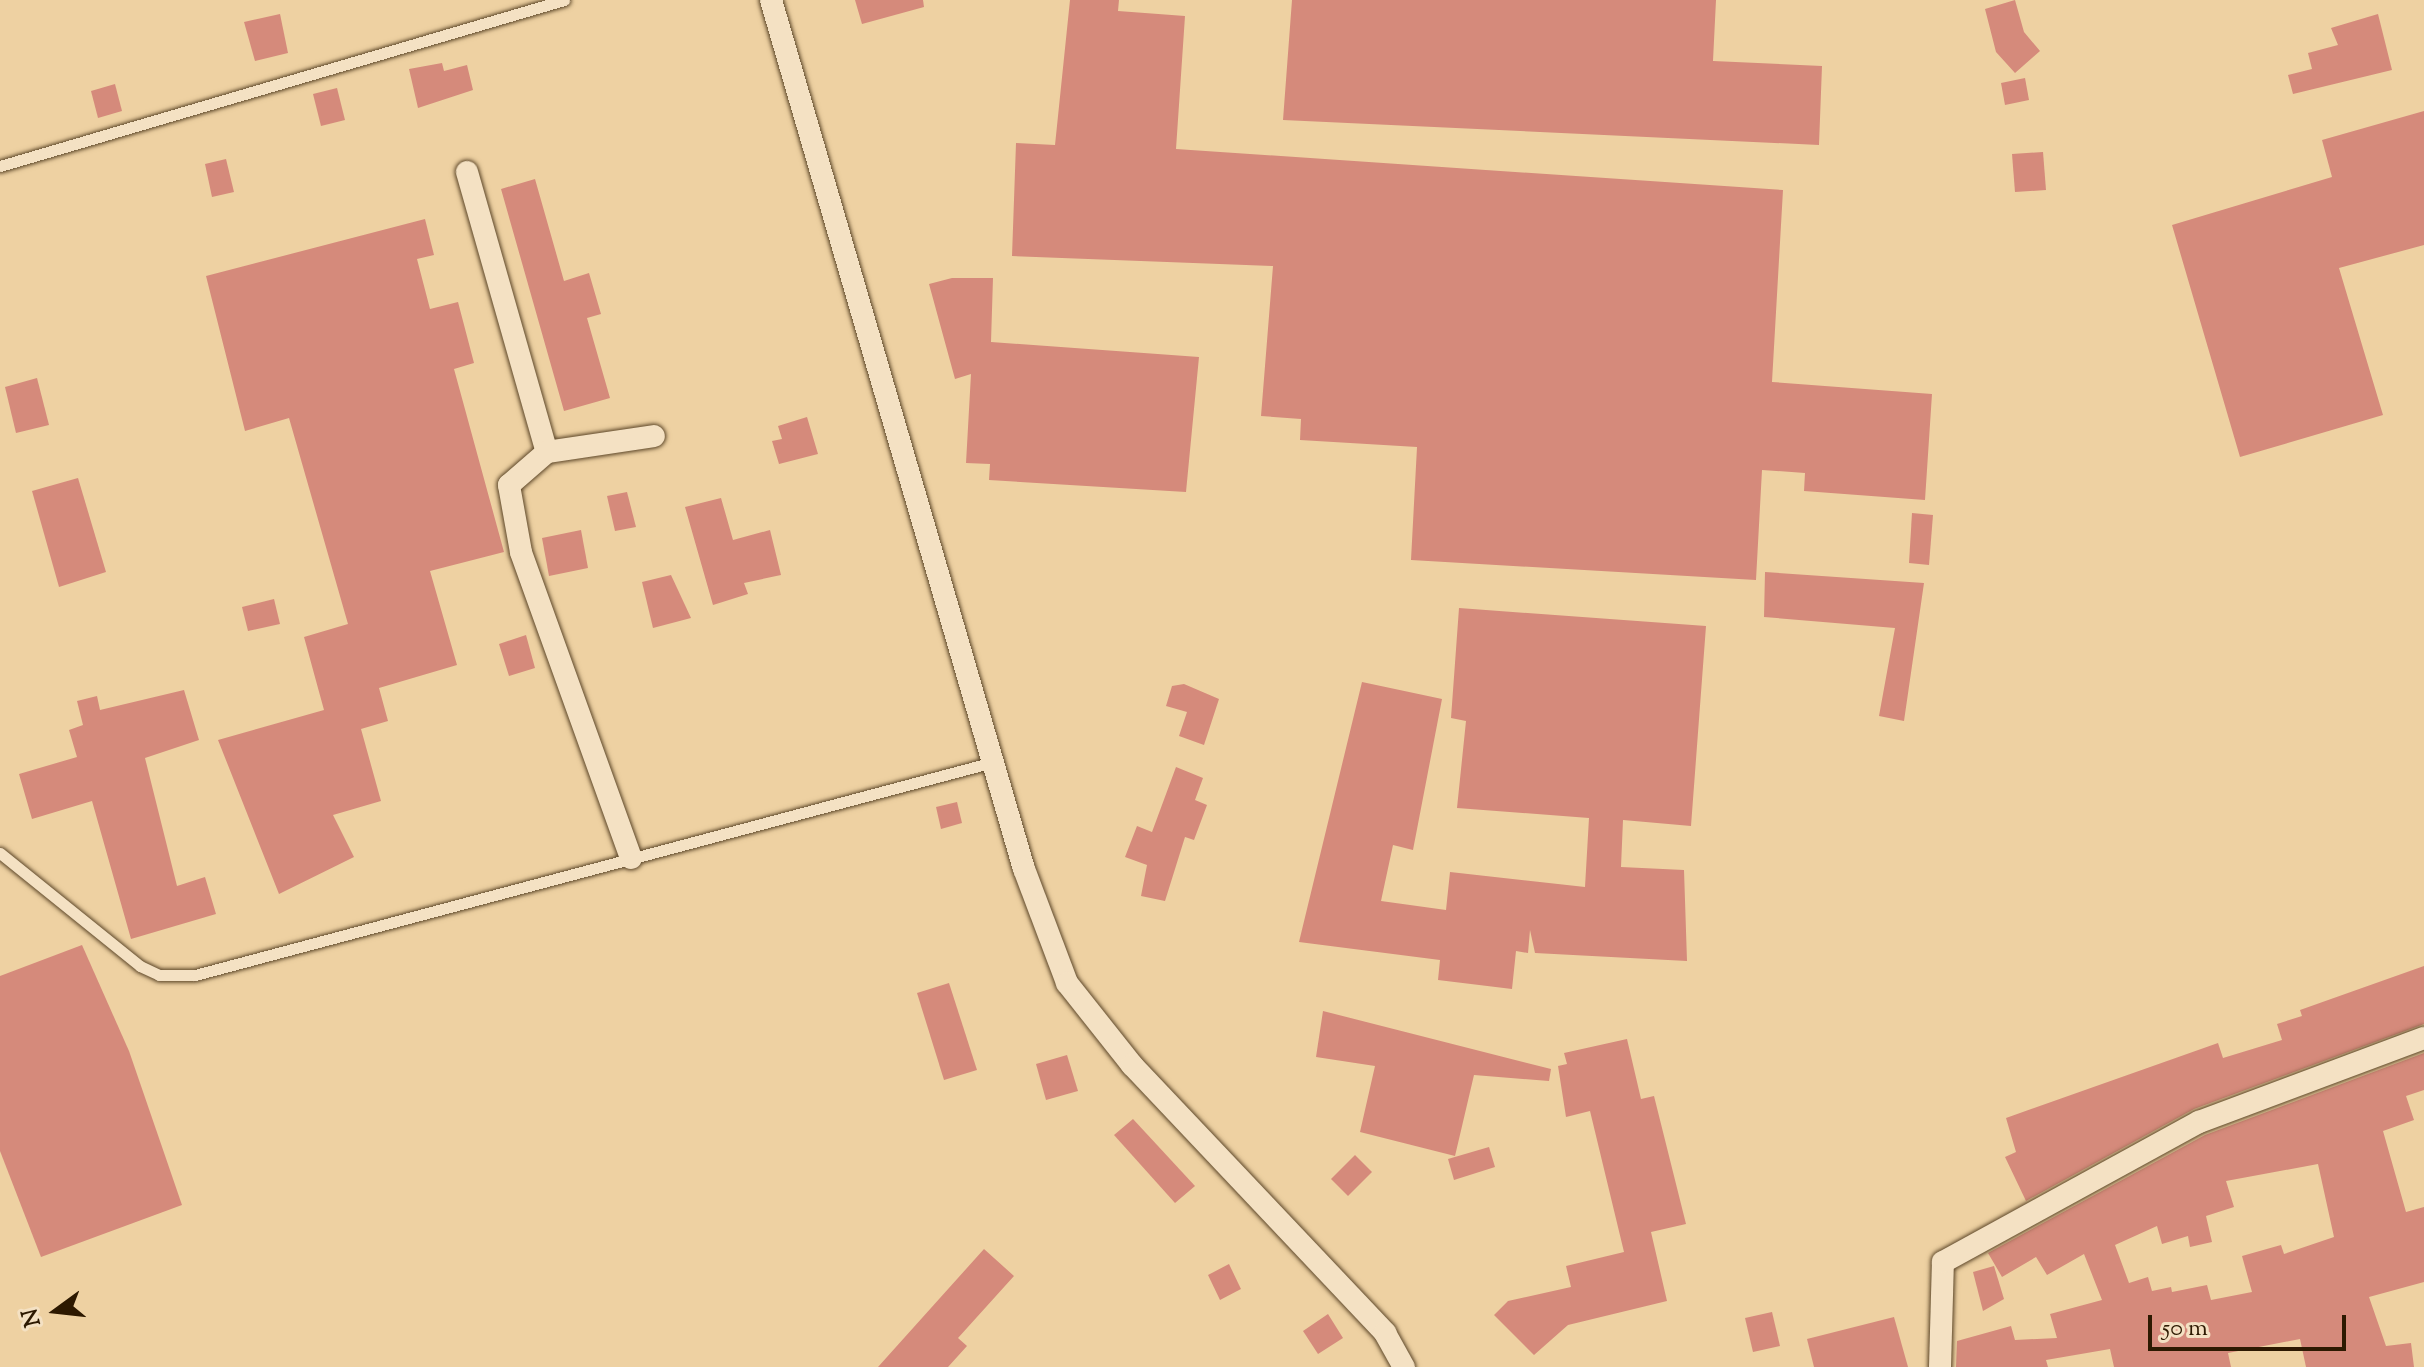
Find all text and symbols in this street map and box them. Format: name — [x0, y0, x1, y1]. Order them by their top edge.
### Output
north arrow — [16, 1271, 96, 1351]
scale bar — [2152, 1299, 2350, 1349]
text: N — [15, 1305, 51, 1330]
text: 50 m — [2162, 1312, 2208, 1346]

